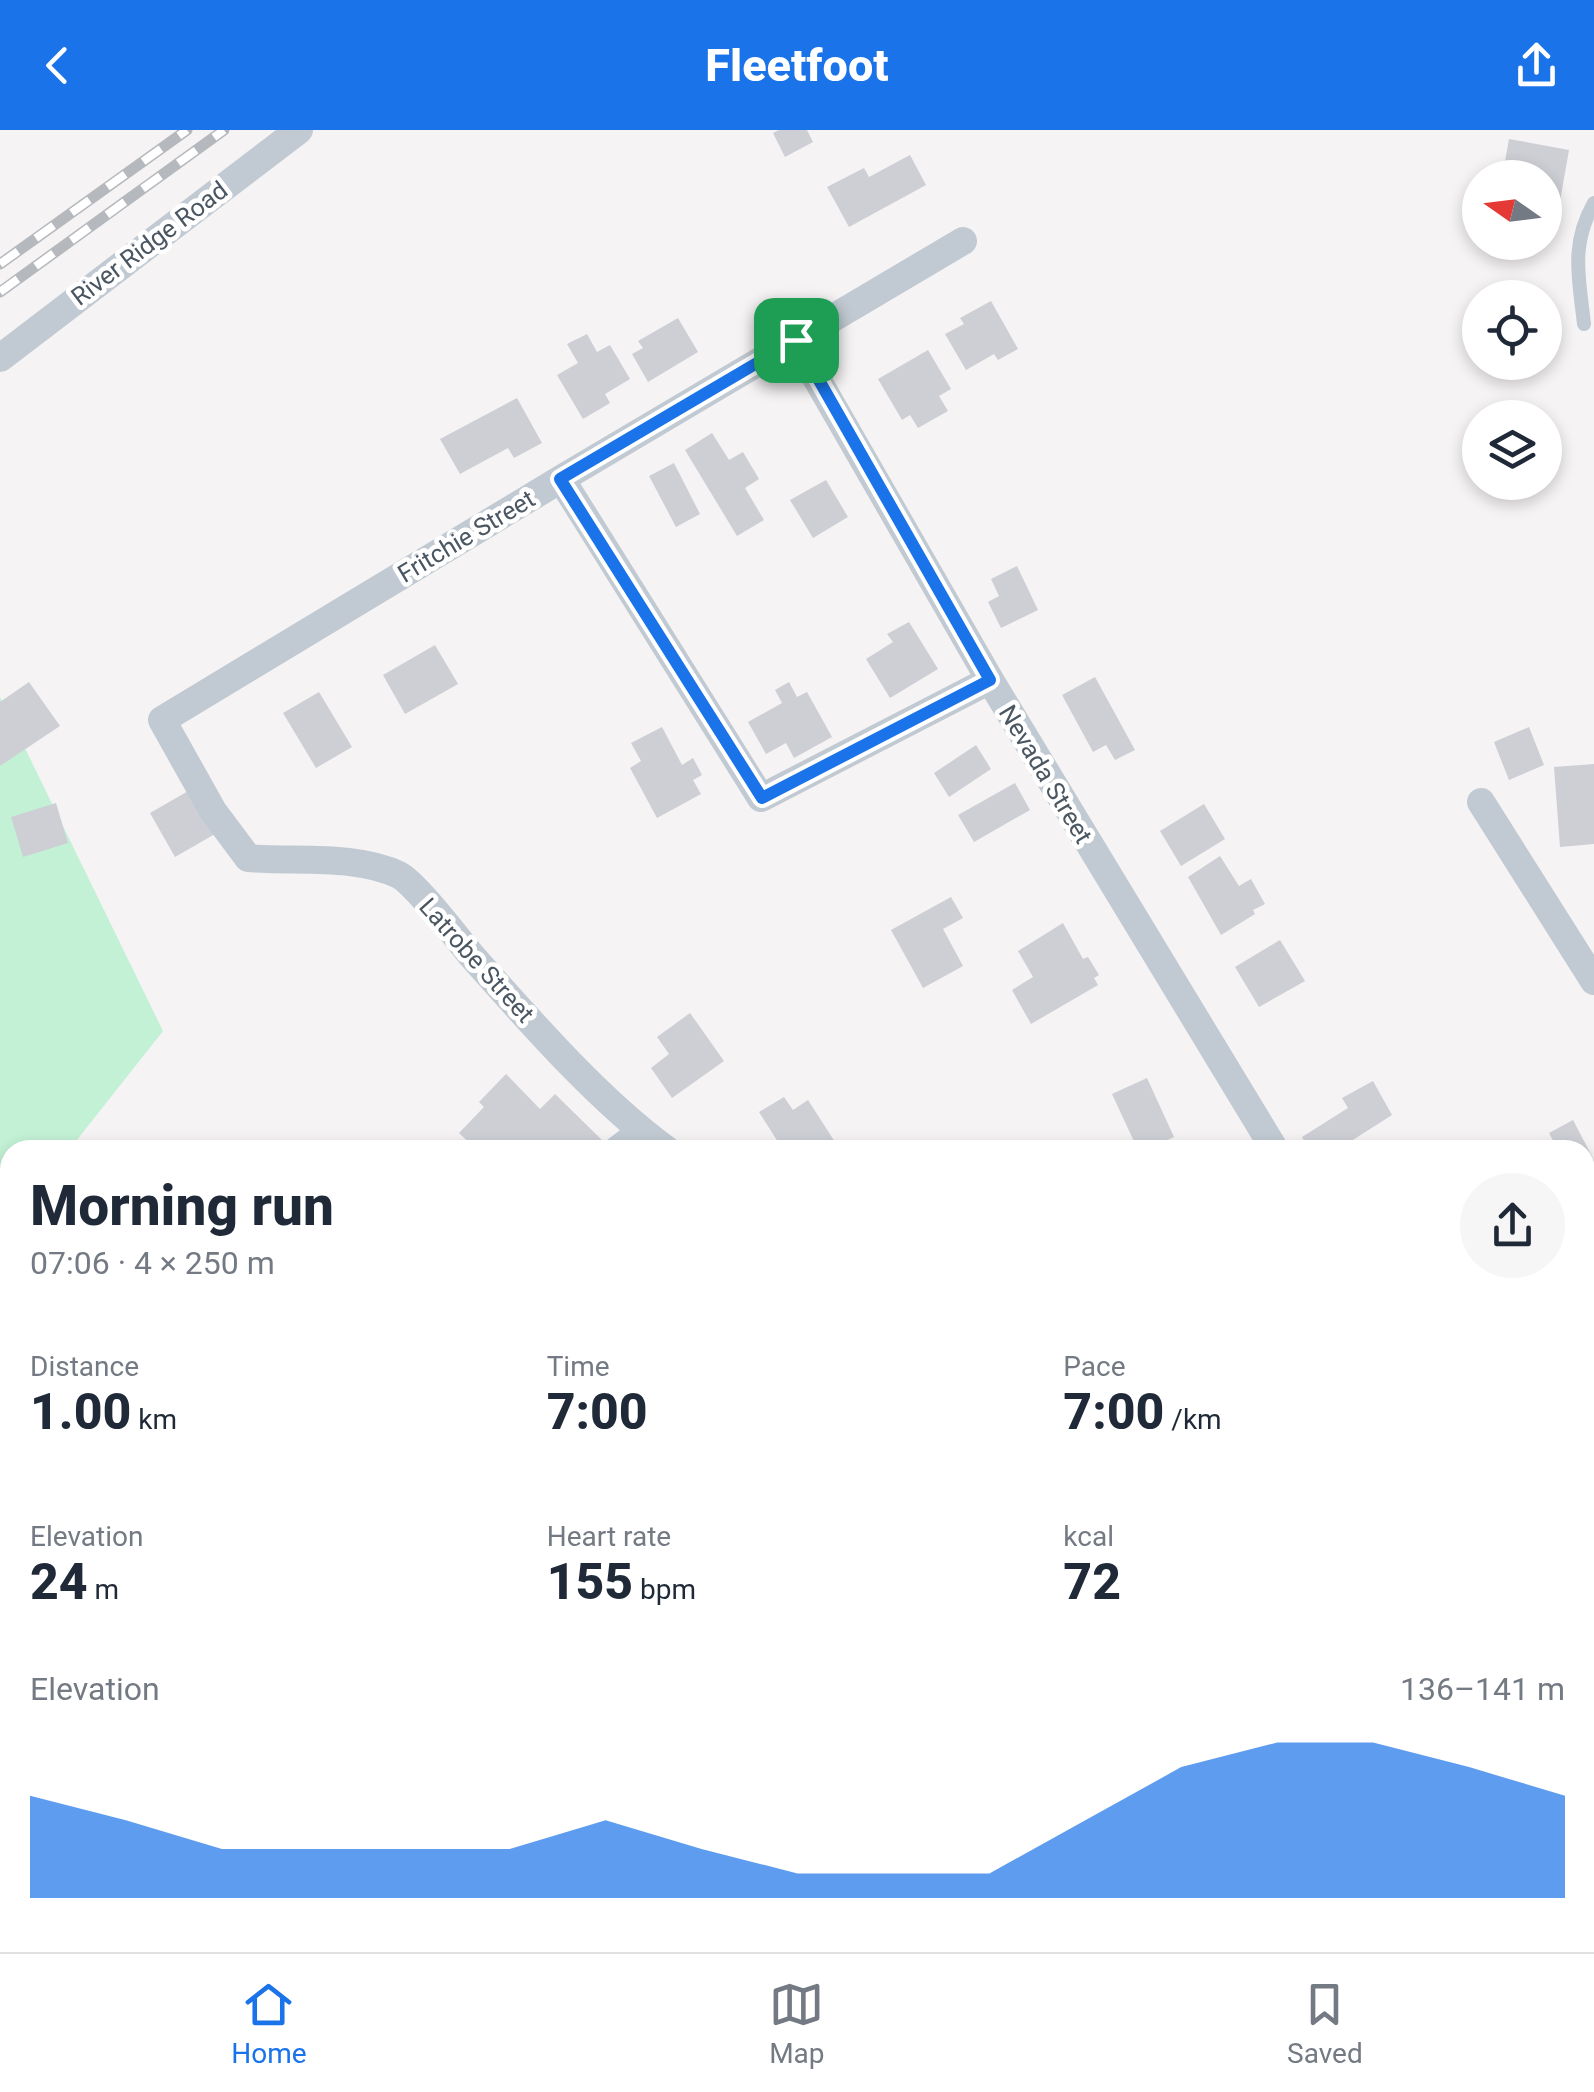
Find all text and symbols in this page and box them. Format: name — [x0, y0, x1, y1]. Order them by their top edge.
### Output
icon: back — [30, 38, 85, 93]
icon: share — [1509, 38, 1564, 93]
text: Fleetfoot — [705, 39, 889, 92]
north arrow — [1462, 160, 1562, 260]
map controls — [1462, 160, 1562, 500]
street label: River Ridge Road — [66, 175, 233, 311]
button: locate — [1462, 280, 1562, 380]
pin — [754, 298, 839, 383]
icon: arrive — [769, 313, 824, 368]
button: layers — [1462, 400, 1562, 500]
street label: Fritchie Street — [393, 484, 540, 589]
street label: Nevada Street — [993, 700, 1098, 849]
street label: Latrobe Street — [413, 892, 540, 1028]
button: share — [1460, 1173, 1565, 1278]
text: Morning run — [30, 1174, 334, 1238]
text: 07:06 · 4 × 250 m — [30, 1244, 275, 1282]
text: Distance — [30, 1350, 139, 1383]
text: Time — [547, 1350, 610, 1383]
text: Pace — [1063, 1350, 1126, 1383]
text: 1.00 — [30, 1383, 131, 1441]
text: 7:00 — [547, 1383, 648, 1441]
text: 7:00 — [1063, 1383, 1164, 1441]
text: km — [131, 1403, 177, 1436]
text: /km — [1164, 1403, 1222, 1436]
text: Elevation — [30, 1520, 143, 1553]
text: Heart rate — [547, 1520, 671, 1553]
text: kcal — [1063, 1520, 1114, 1553]
text: 24 — [30, 1553, 88, 1611]
text: 155 — [547, 1553, 633, 1611]
text: 72 — [1063, 1553, 1121, 1611]
text: m — [88, 1573, 119, 1606]
text: bpm — [633, 1573, 696, 1606]
text: Elevation — [30, 1670, 160, 1708]
text: 136–141 m — [1400, 1670, 1565, 1708]
tab: Home — [231, 1977, 307, 2070]
tab: Map — [769, 1977, 825, 2070]
tab: Saved — [1287, 1977, 1363, 2070]

